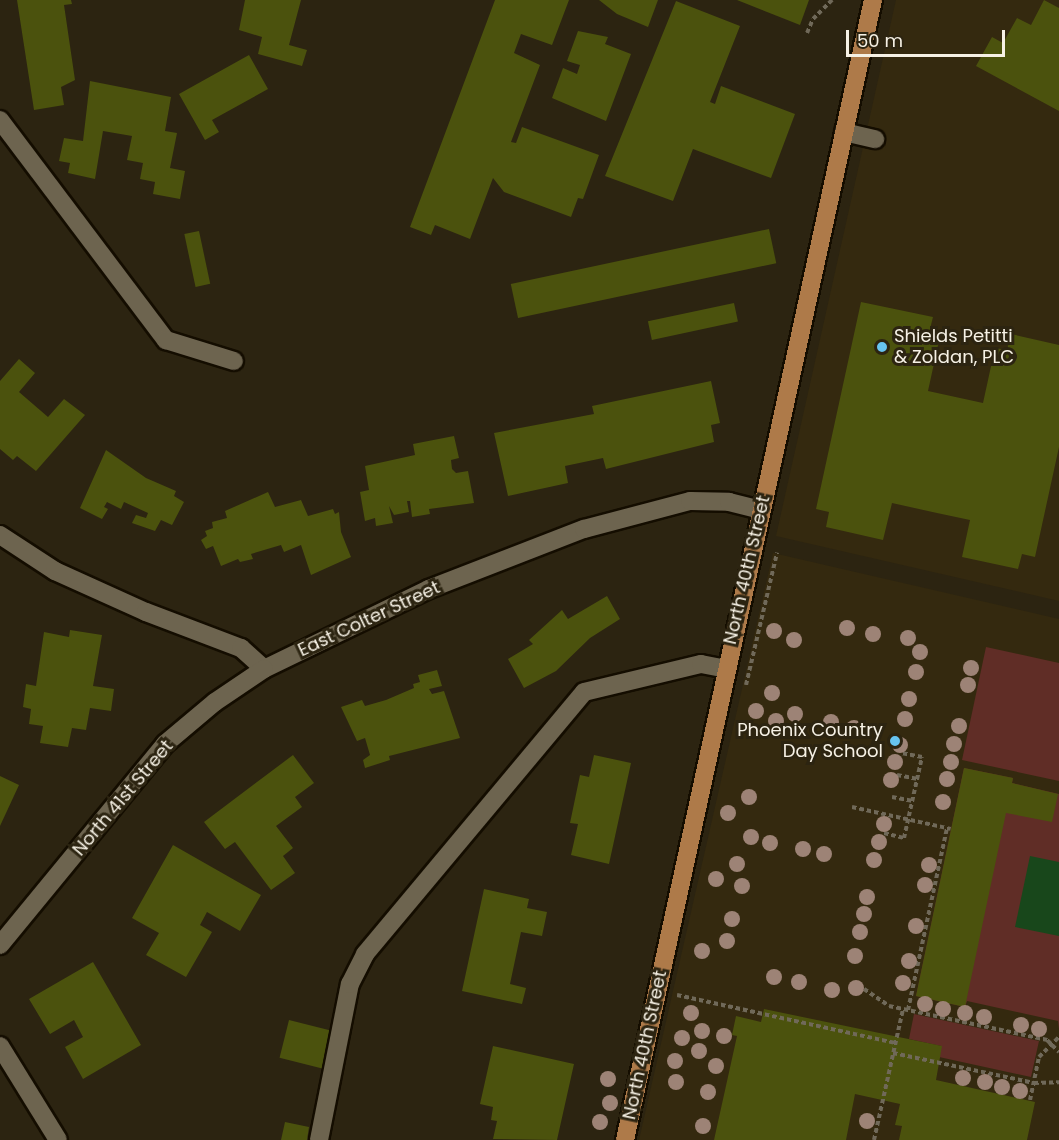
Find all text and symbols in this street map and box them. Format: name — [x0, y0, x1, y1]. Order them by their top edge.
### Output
scale bar — [849, 18, 1008, 56]
text: 50 m — [857, 28, 903, 53]
place label: Shields Petitti & Zoldan, PLC — [894, 326, 1014, 368]
marker: Shields Petitti & Zoldan, PLC — [875, 340, 889, 354]
street label: North 40th Street — [719, 494, 775, 646]
street label: East Colter Street — [295, 577, 443, 661]
place label: Phoenix Country Day School — [737, 720, 883, 762]
marker: Phoenix Country Day School — [888, 734, 902, 748]
street label: North 41st Street — [68, 736, 178, 860]
street label: North 40th Street — [619, 968, 671, 1122]

